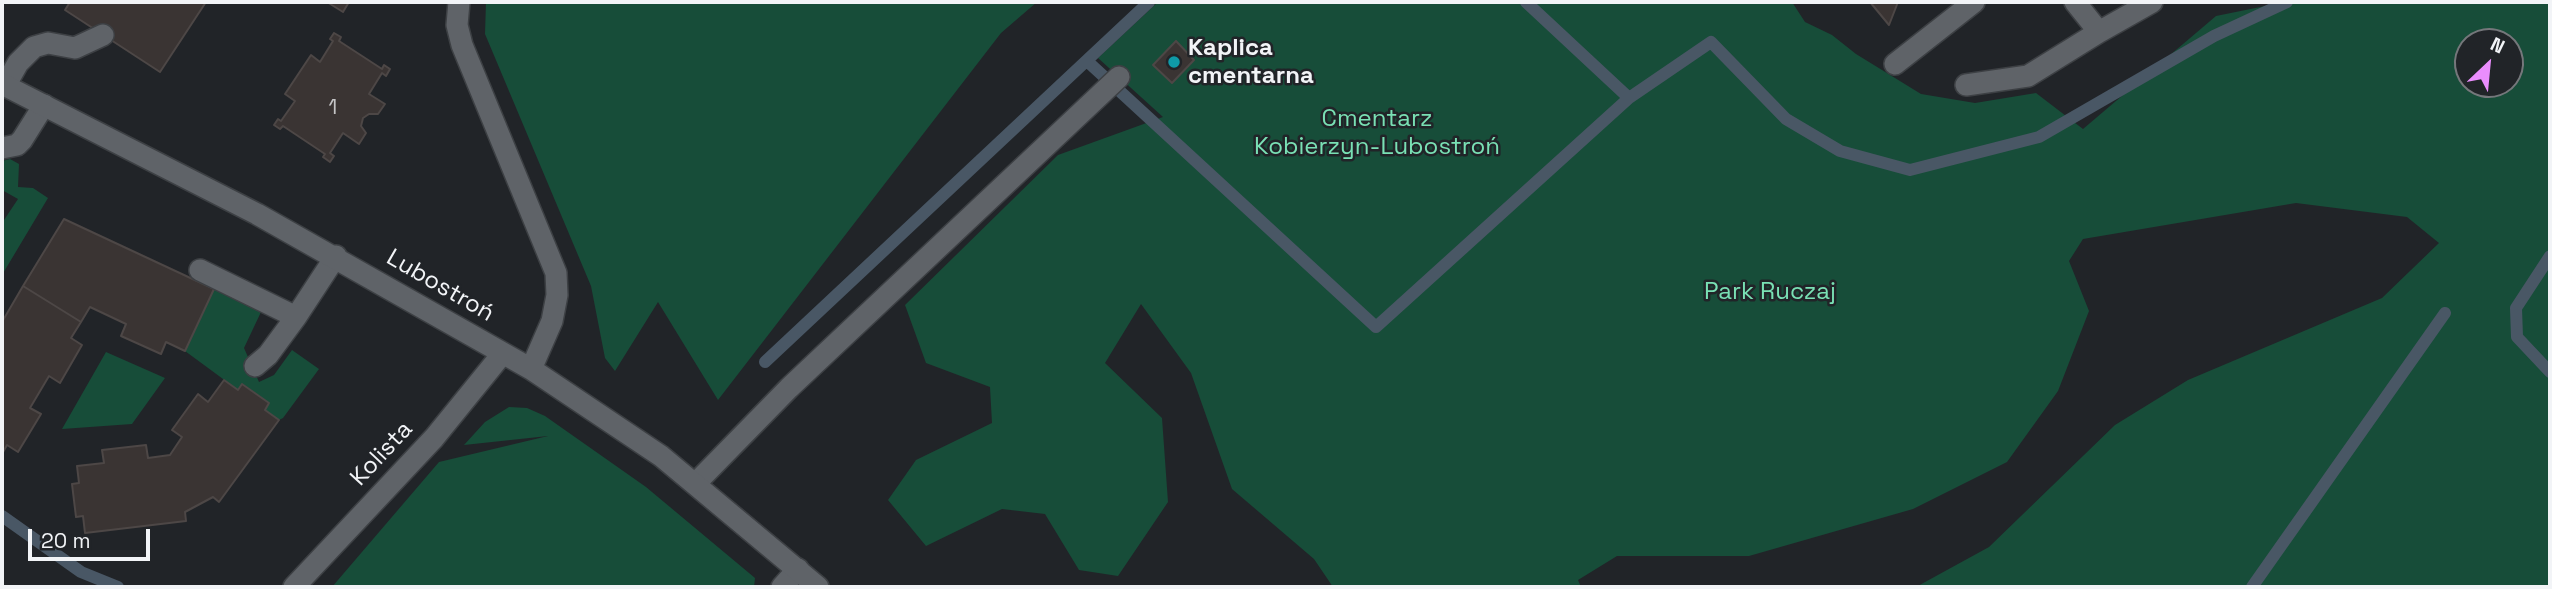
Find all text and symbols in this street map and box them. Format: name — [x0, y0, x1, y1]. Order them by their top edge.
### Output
north arrow — [2454, 28, 2524, 98]
text: N — [2486, 31, 2509, 59]
place label: Kaplica cmentarna — [1188, 34, 1314, 90]
marker: Kaplica cmentarna — [1166, 54, 1182, 70]
house number: 1 — [329, 95, 337, 121]
park label: Cmentarz Kobierzyn-Lubostroń — [1254, 105, 1500, 161]
street label: Lubostroń — [381, 244, 499, 328]
park label: Park Ruczaj — [1704, 278, 1836, 306]
street label: Kolista — [345, 416, 419, 492]
scale bar — [32, 516, 154, 560]
text: 20 m — [41, 527, 91, 554]

